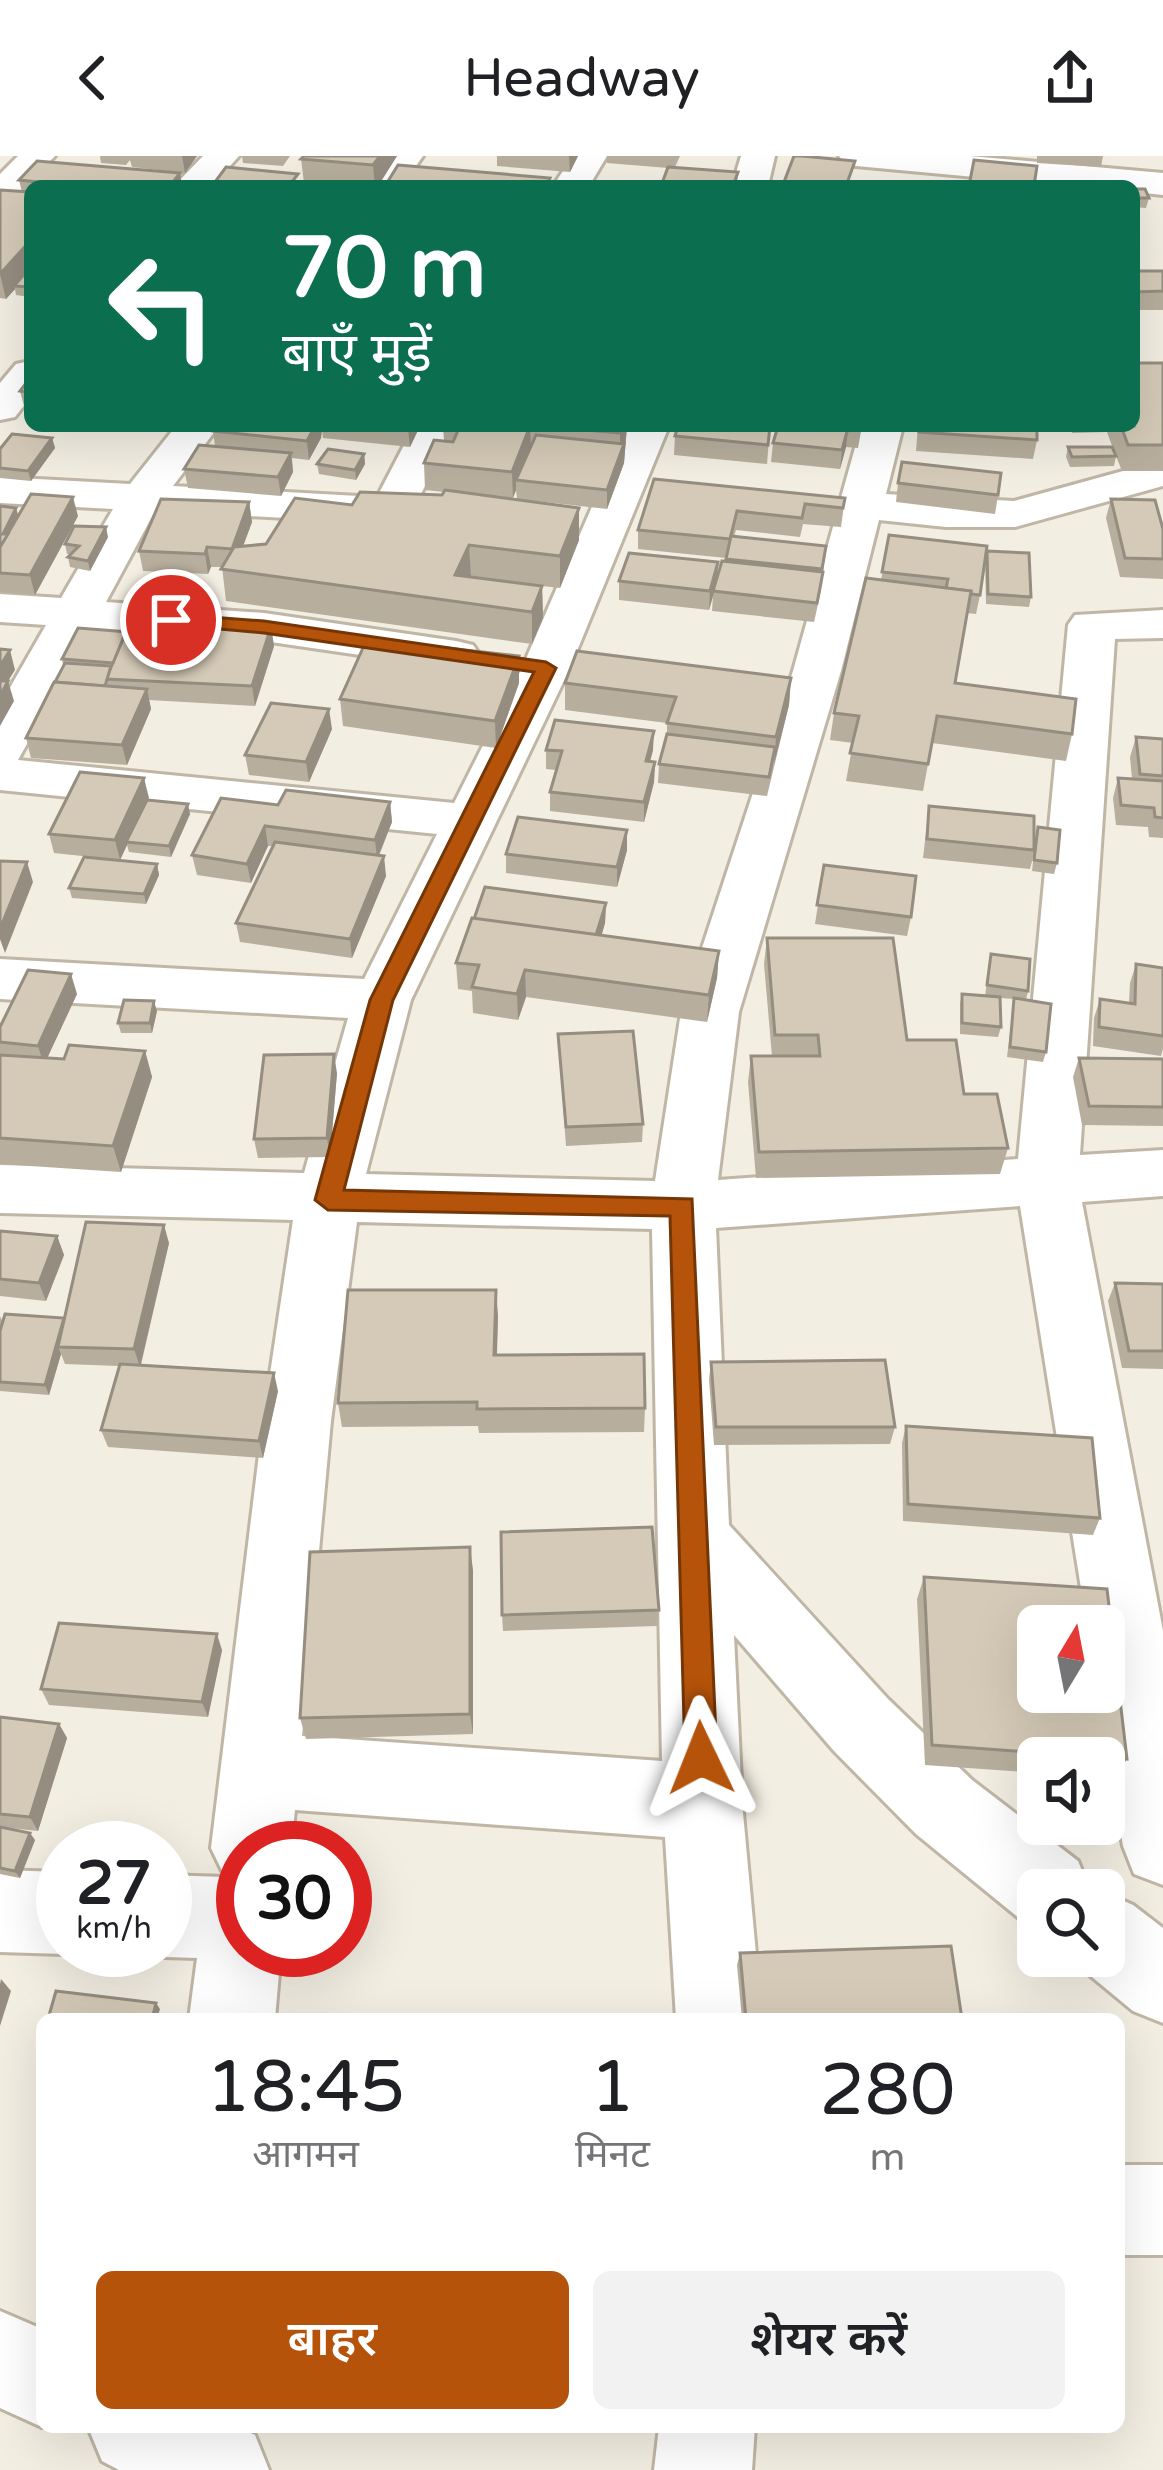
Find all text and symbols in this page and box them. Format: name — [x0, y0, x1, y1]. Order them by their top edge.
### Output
icon: back — [60, 45, 126, 111]
icon: share — [1037, 45, 1103, 111]
text: Headway — [463, 46, 700, 111]
text: 70 m — [282, 219, 486, 320]
icon: left — [84, 228, 240, 384]
text: बाएँ मुड़ें — [282, 321, 432, 386]
pin — [120, 569, 222, 671]
icon: arrive — [138, 587, 204, 653]
north arrow — [1017, 1605, 1125, 1713]
map controls — [1017, 1605, 1125, 1977]
position arrow — [638, 1695, 764, 1821]
button: sound — [1017, 1737, 1125, 1845]
speed limit sign: 30 — [216, 1821, 372, 1977]
text: 27 — [76, 1848, 152, 1920]
button: search — [1017, 1869, 1125, 1977]
text: km/h — [76, 1910, 152, 1947]
text: 18:45 — [206, 2045, 405, 2132]
text: 1 — [590, 2045, 635, 2132]
text: 280 — [820, 2048, 955, 2135]
text: आगमन — [252, 2131, 359, 2178]
text: मिनट — [575, 2131, 650, 2178]
text: m — [870, 2134, 905, 2181]
button: बाहर — [96, 2271, 569, 2409]
button: शेयर करें — [593, 2271, 1065, 2409]

